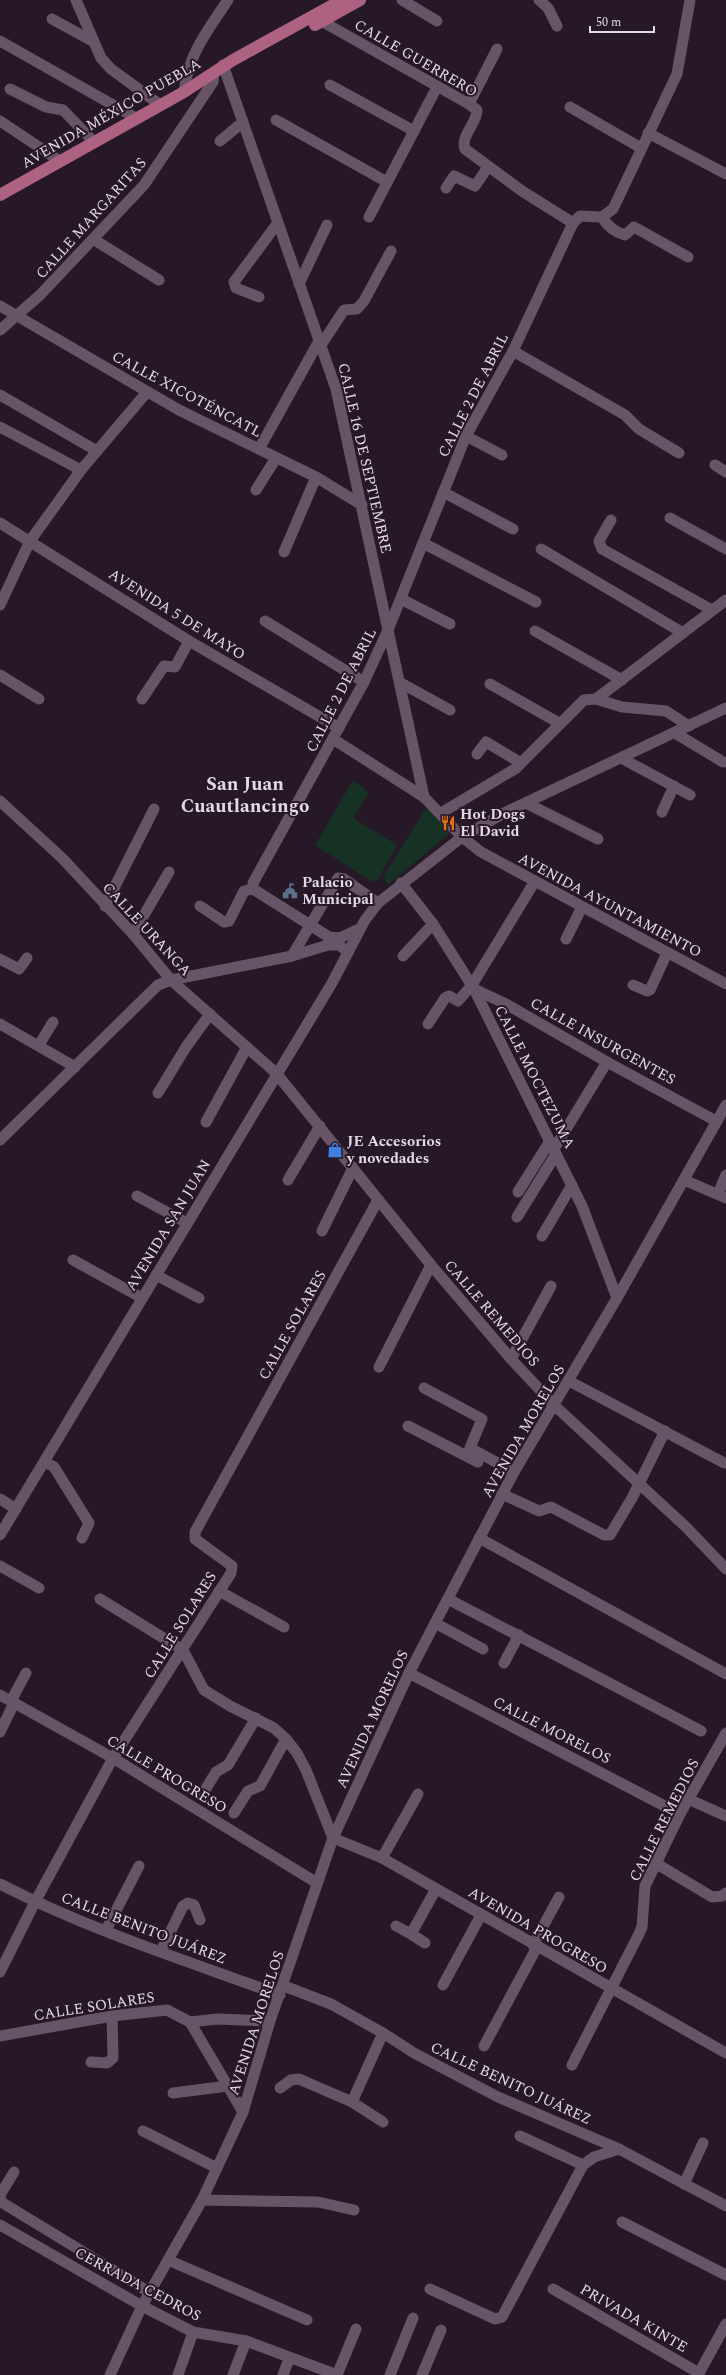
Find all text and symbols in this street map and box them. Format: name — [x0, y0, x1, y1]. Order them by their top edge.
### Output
scale bar — [590, 8, 654, 34]
text: 50 m — [596, 13, 621, 32]
street label: CALLE GUERRERO — [350, 14, 482, 103]
street label: AVENIDA MÉXICO PUEBLA — [17, 52, 205, 174]
street label: CALLE MARGARITAS — [30, 152, 152, 284]
street label: CALLE 2 DE ABRIL — [432, 329, 515, 461]
street label: CALLE XICOTÉNCATL — [108, 345, 266, 444]
street label: CALLE 16 DE SEPTIEMBRE — [331, 361, 398, 556]
street label: AVENIDA 5 DE MAYO — [104, 563, 250, 666]
street label: CALLE 2 DE ABRIL — [300, 624, 383, 756]
district label: San Juan Cuautlancingo — [181, 770, 309, 821]
place label: Hot Dogs El David — [460, 803, 525, 843]
restaurant icon: Hot Dogs El David — [439, 814, 457, 832]
street label: AVENIDA AYUNTAMIENTO — [514, 847, 706, 964]
place label: Palacio Municipal — [302, 871, 374, 911]
street label: CALLE URANGA — [97, 877, 197, 982]
public building icon: Palacio Municipal — [281, 882, 299, 900]
street label: CALLE INSURGENTES — [526, 992, 680, 1091]
street label: CALLE MOCTEZUMA — [488, 1001, 581, 1153]
place label: JE Accesorios y novedades — [346, 1130, 441, 1170]
shop icon: JE Accesorios y novedades — [326, 1141, 344, 1159]
street label: AVENIDA SAN JUAN — [120, 1155, 217, 1296]
street label: CALLE REMEDIOS — [439, 1255, 545, 1372]
street label: CALLE SOLARES — [253, 1266, 332, 1384]
street label: AVENIDA MORELOS — [476, 1360, 571, 1502]
street label: CALLE SOLARES — [138, 1567, 223, 1683]
street label: AVENIDA MORELOS — [330, 1646, 415, 1792]
street label: CALLE MORELOS — [489, 1691, 615, 1770]
street label: CALLE PROGRESO — [102, 1729, 231, 1820]
street label: CALLE REMEDIOS — [623, 1755, 705, 1886]
street label: AVENIDA PROGRESO — [464, 1881, 612, 1980]
street label: CALLE BENITO JUÁREZ — [58, 1886, 230, 1971]
street label: AVENIDA MORELOS — [222, 1948, 291, 2098]
street label: CALLE SOLARES — [32, 1986, 156, 2027]
street label: CALLE BENITO JUÁREZ — [426, 2036, 595, 2131]
street label: CERRADA CEDROS — [70, 2241, 205, 2328]
street label: PRIVADA KINTE — [576, 2278, 692, 2359]

